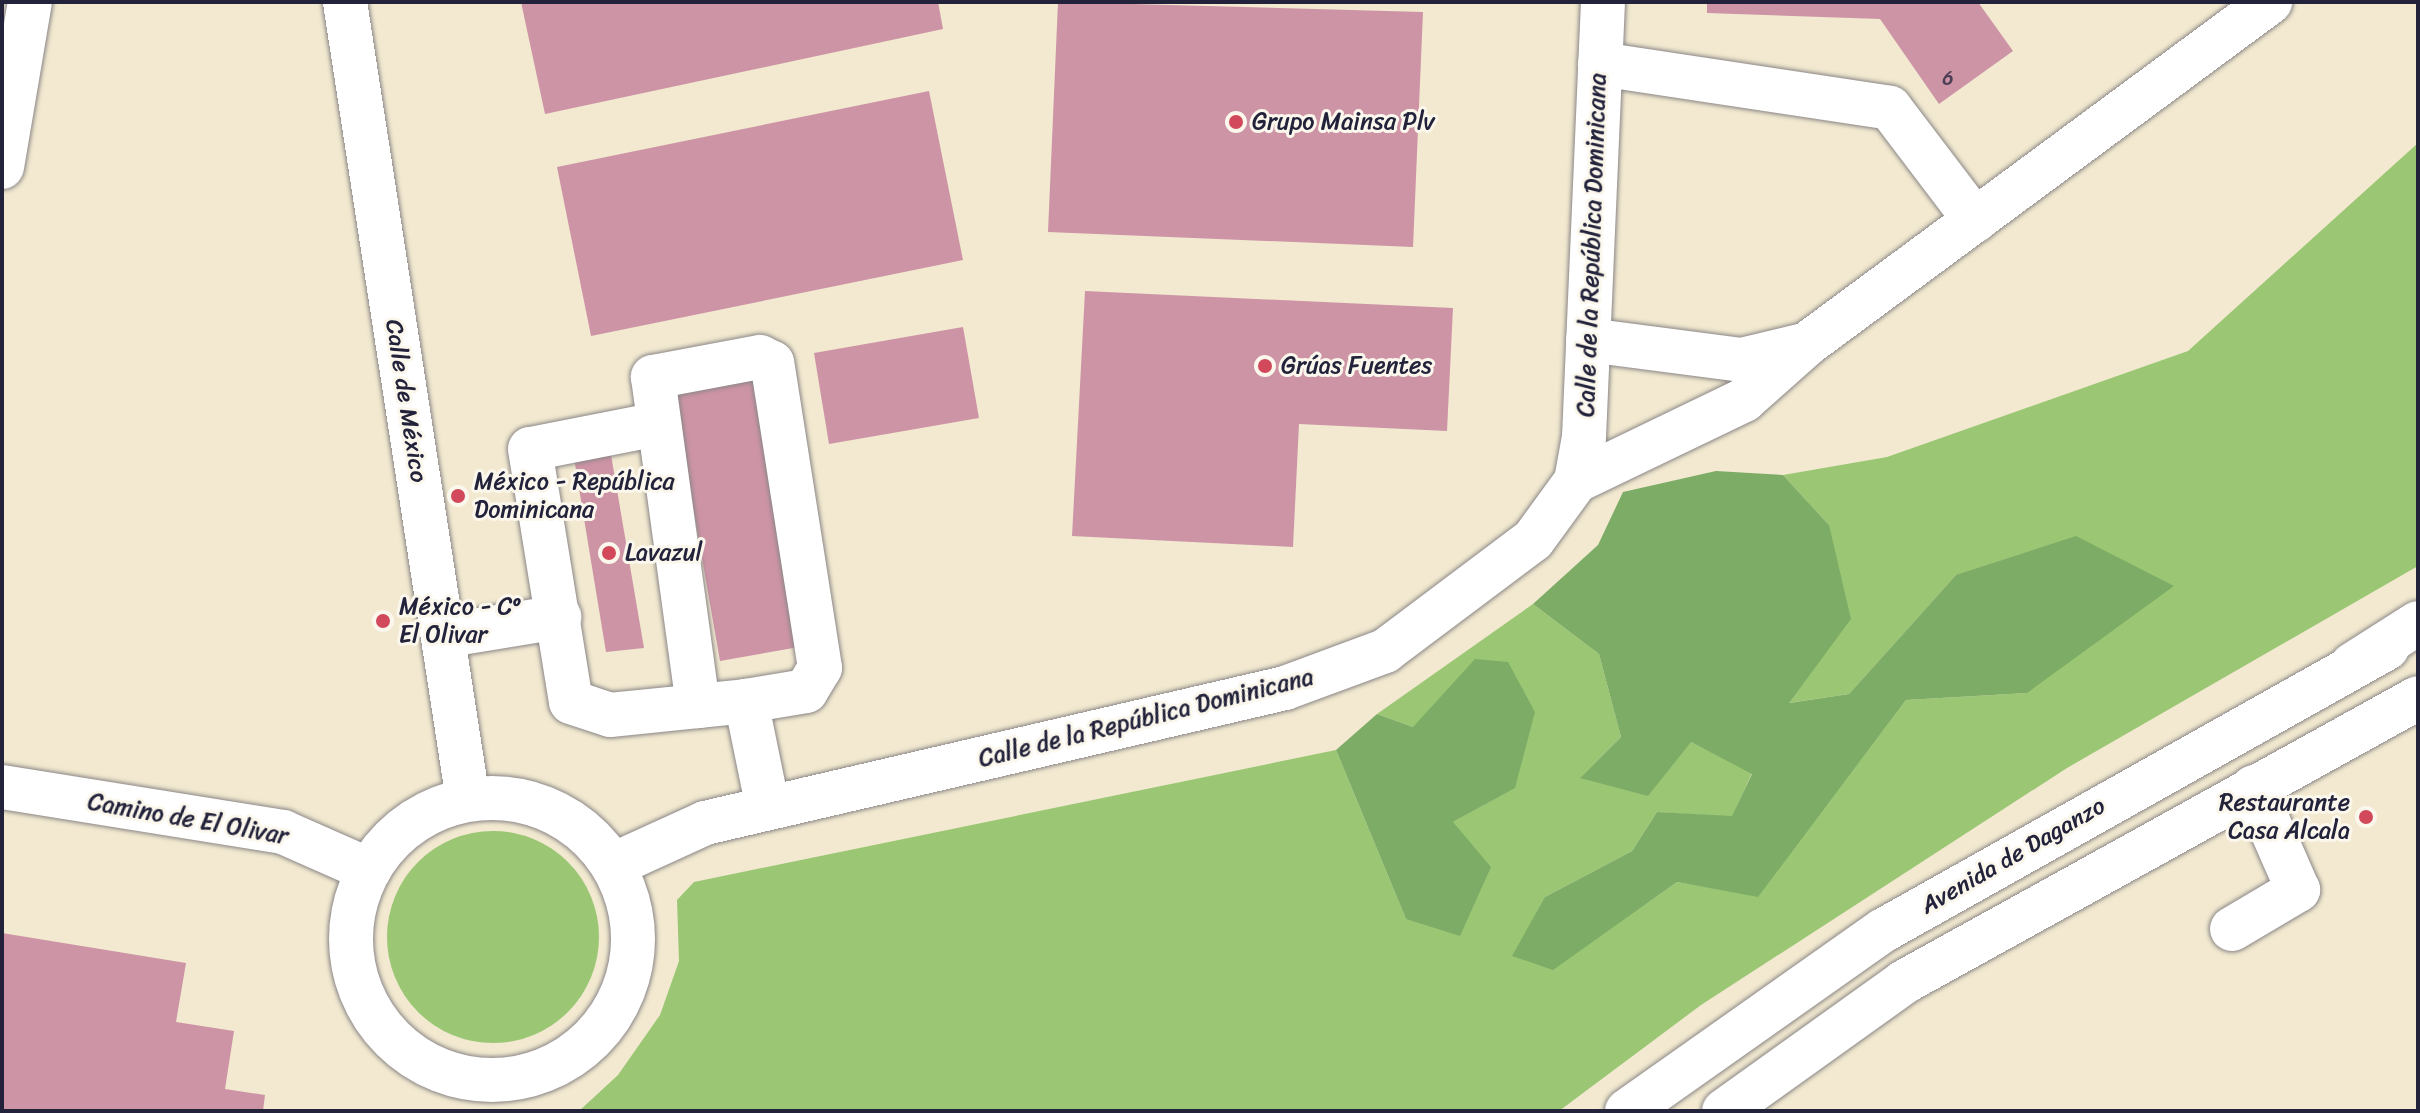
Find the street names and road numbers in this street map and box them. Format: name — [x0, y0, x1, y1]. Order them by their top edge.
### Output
street label: Calle de la República Dominicana — [1572, 72, 1612, 418]
street label: Calle de México — [379, 317, 433, 485]
street label: Calle de la República Dominicana — [975, 662, 1317, 774]
street label: Camino de El Olivar — [86, 787, 290, 851]
street label: Avenida de Daganzo — [1916, 792, 2110, 920]

